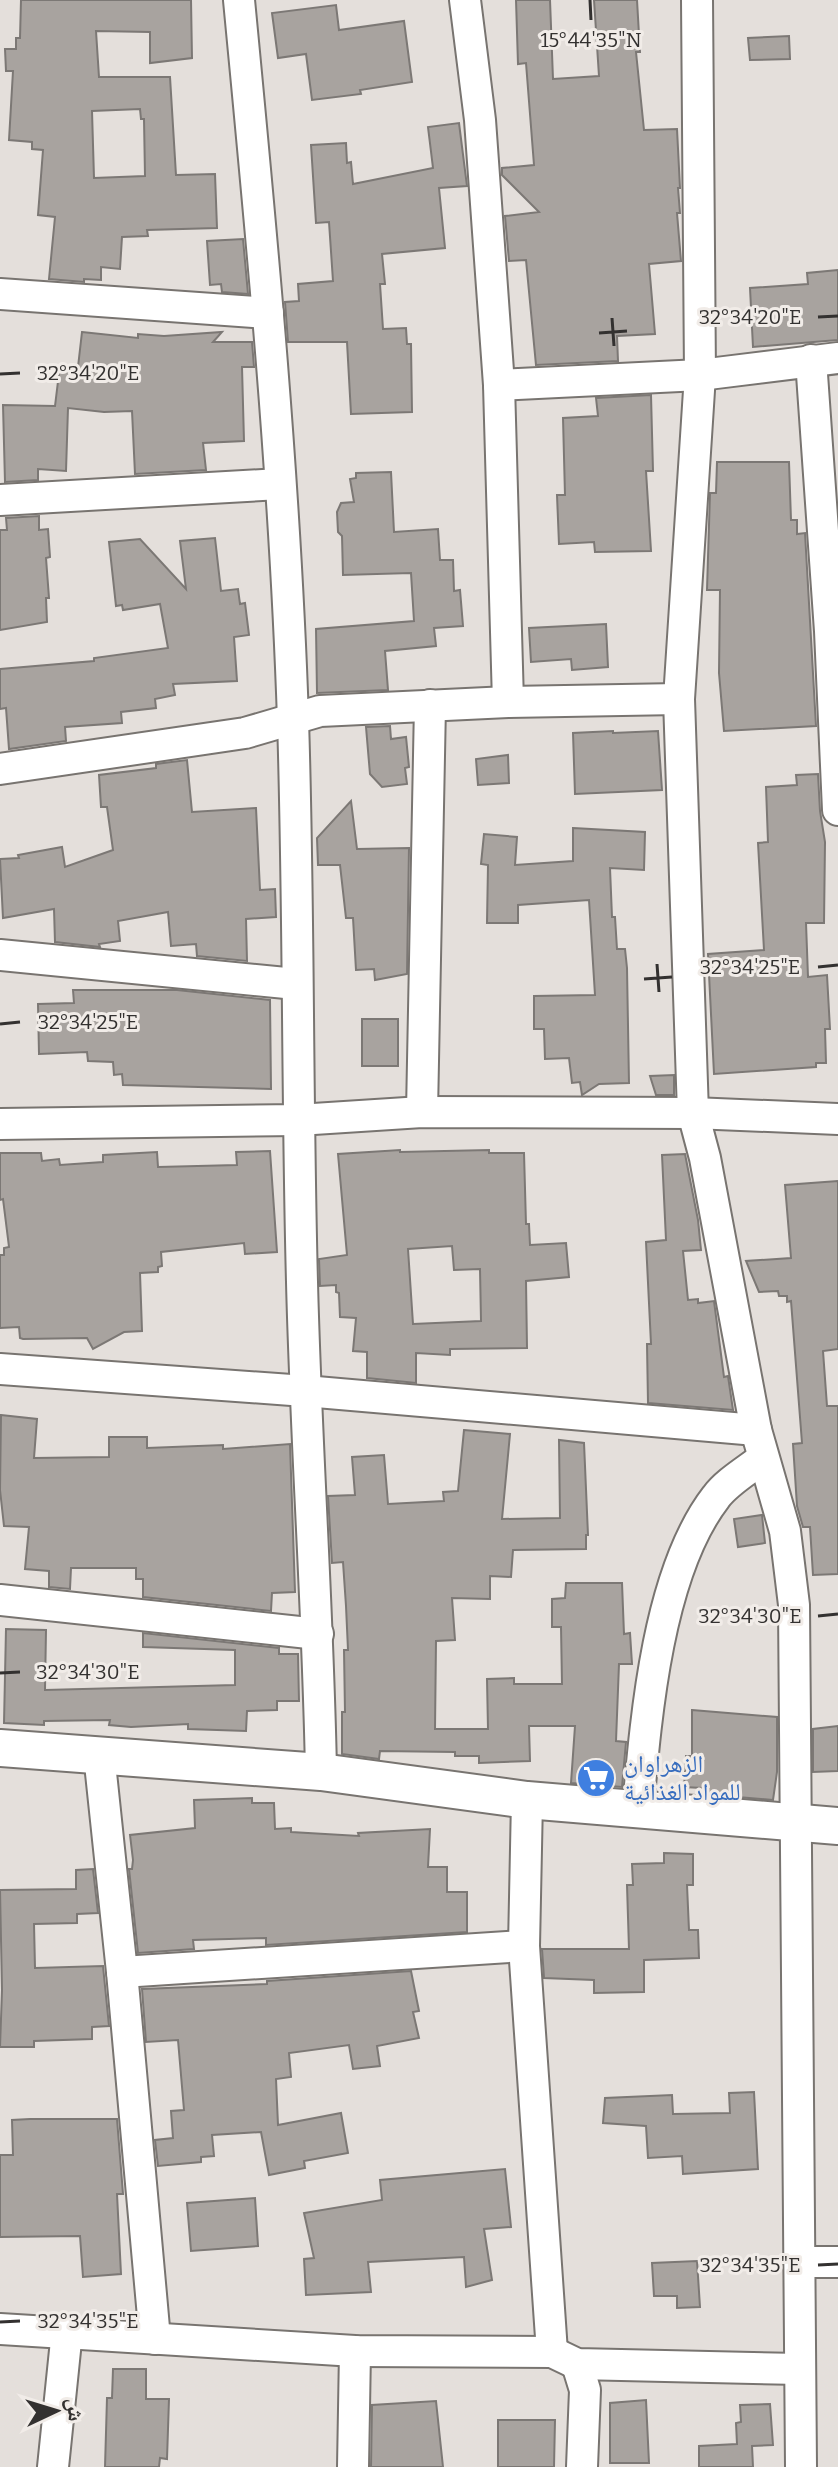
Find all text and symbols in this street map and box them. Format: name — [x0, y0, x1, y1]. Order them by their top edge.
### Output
text: 15°44'35"N — [540, 28, 642, 52]
text: 32°34'20"E — [699, 305, 801, 329]
text: 32°34'20"E — [37, 361, 139, 385]
text: 32°34'25"E — [700, 955, 800, 979]
text: 32°34'25"E — [38, 1010, 138, 1034]
text: 32°34'30"E — [698, 1604, 802, 1628]
text: 32°34'30"E — [36, 1660, 140, 1684]
place label: الزهراوان للمواد الغذائية — [624, 1750, 740, 1806]
supermarket icon: الزهراوان للمواد الغذائية — [575, 1757, 617, 1799]
text: 32°34'35"E — [699, 2253, 801, 2277]
text: 32°34'35"E — [37, 2309, 139, 2333]
north arrow — [16, 2371, 96, 2451]
text: ش — [61, 2397, 90, 2422]

